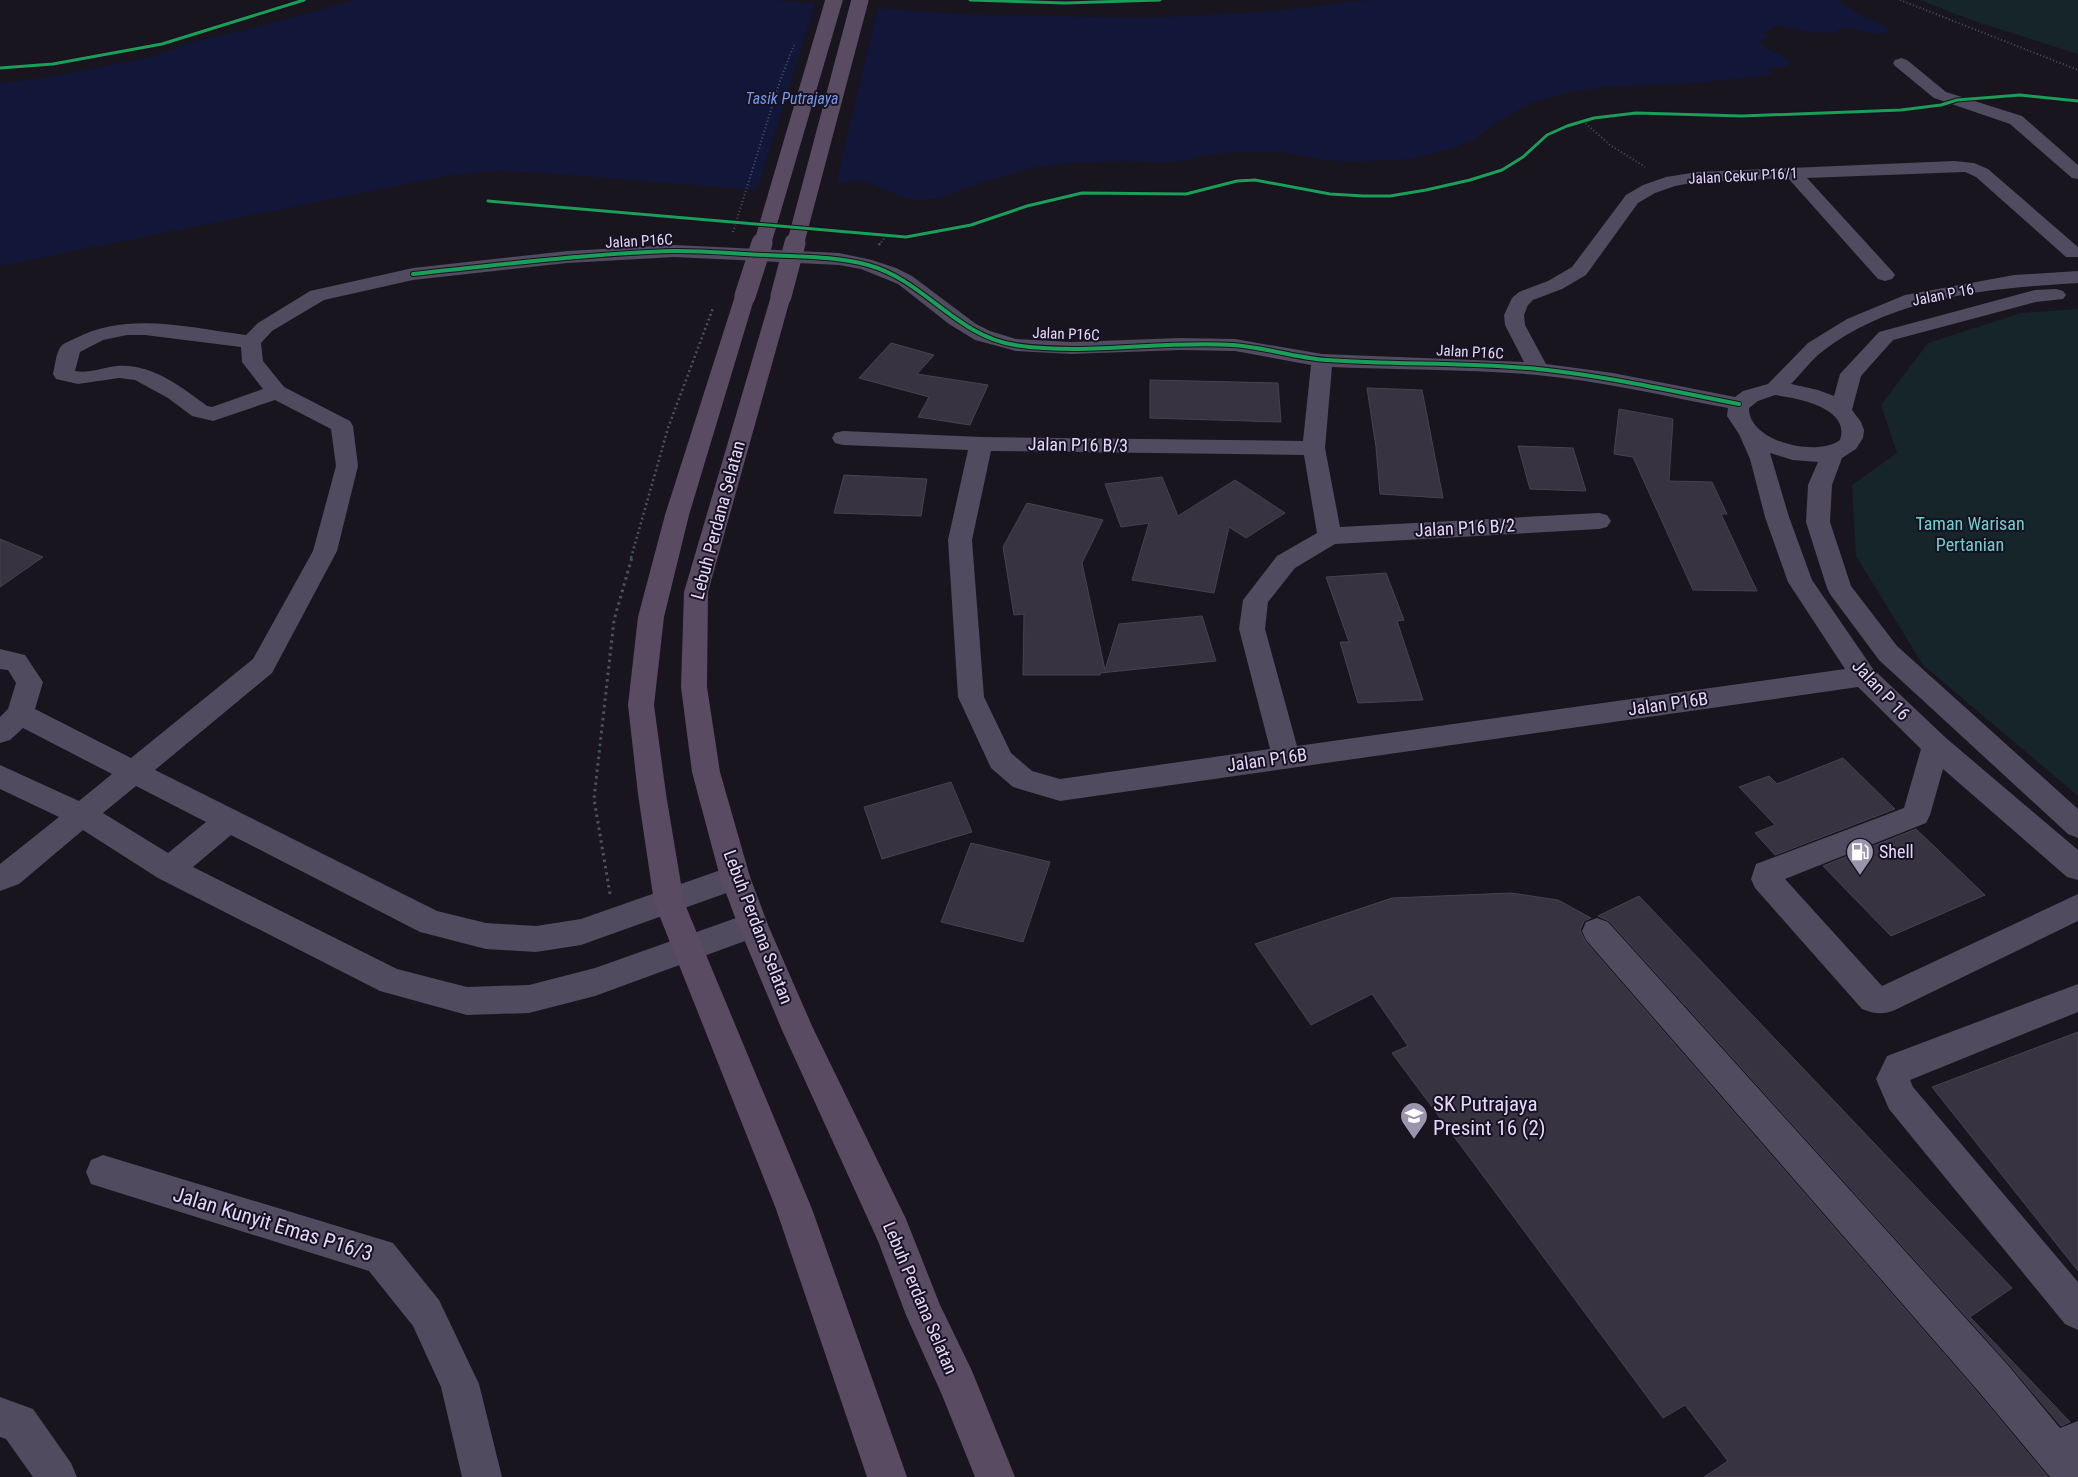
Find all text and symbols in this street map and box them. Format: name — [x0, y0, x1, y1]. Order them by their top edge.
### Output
water label: Tasik Putrajaya — [745, 89, 839, 108]
street label: Jalan Cekur P16/1 — [1688, 164, 1798, 188]
street label: Jalan P16C — [605, 230, 673, 252]
street label: Jalan P 16 — [1911, 280, 1975, 310]
street label: Jalan P16C — [1032, 324, 1100, 344]
street label: Jalan P16C — [1436, 341, 1504, 363]
street label: Jalan P16 B/3 — [1028, 433, 1128, 456]
street label: Lebuh Perdana Selatan — [686, 438, 749, 601]
park label: Taman Warisan Pertanian — [1915, 513, 2025, 555]
street label: Jalan P16 B/2 — [1414, 514, 1516, 541]
street label: Jalan P 16 — [1848, 655, 1915, 724]
street label: Jalan P16B — [1627, 688, 1709, 720]
street label: Jalan P16B — [1226, 744, 1308, 776]
fuel station icon: Shell — [1845, 837, 1875, 876]
place label: Shell — [1879, 841, 1914, 862]
street label: Lebuh Perdana Selatan — [719, 847, 798, 1007]
place label: SK Putrajaya Presint 16 (2) — [1433, 1092, 1546, 1140]
school or university icon: SK Putrajaya Presint 16 (2) — [1399, 1101, 1429, 1140]
street label: Jalan Kunyit Emas P16/3 — [170, 1182, 376, 1266]
street label: Lebuh Perdana Selatan — [879, 1219, 962, 1377]

